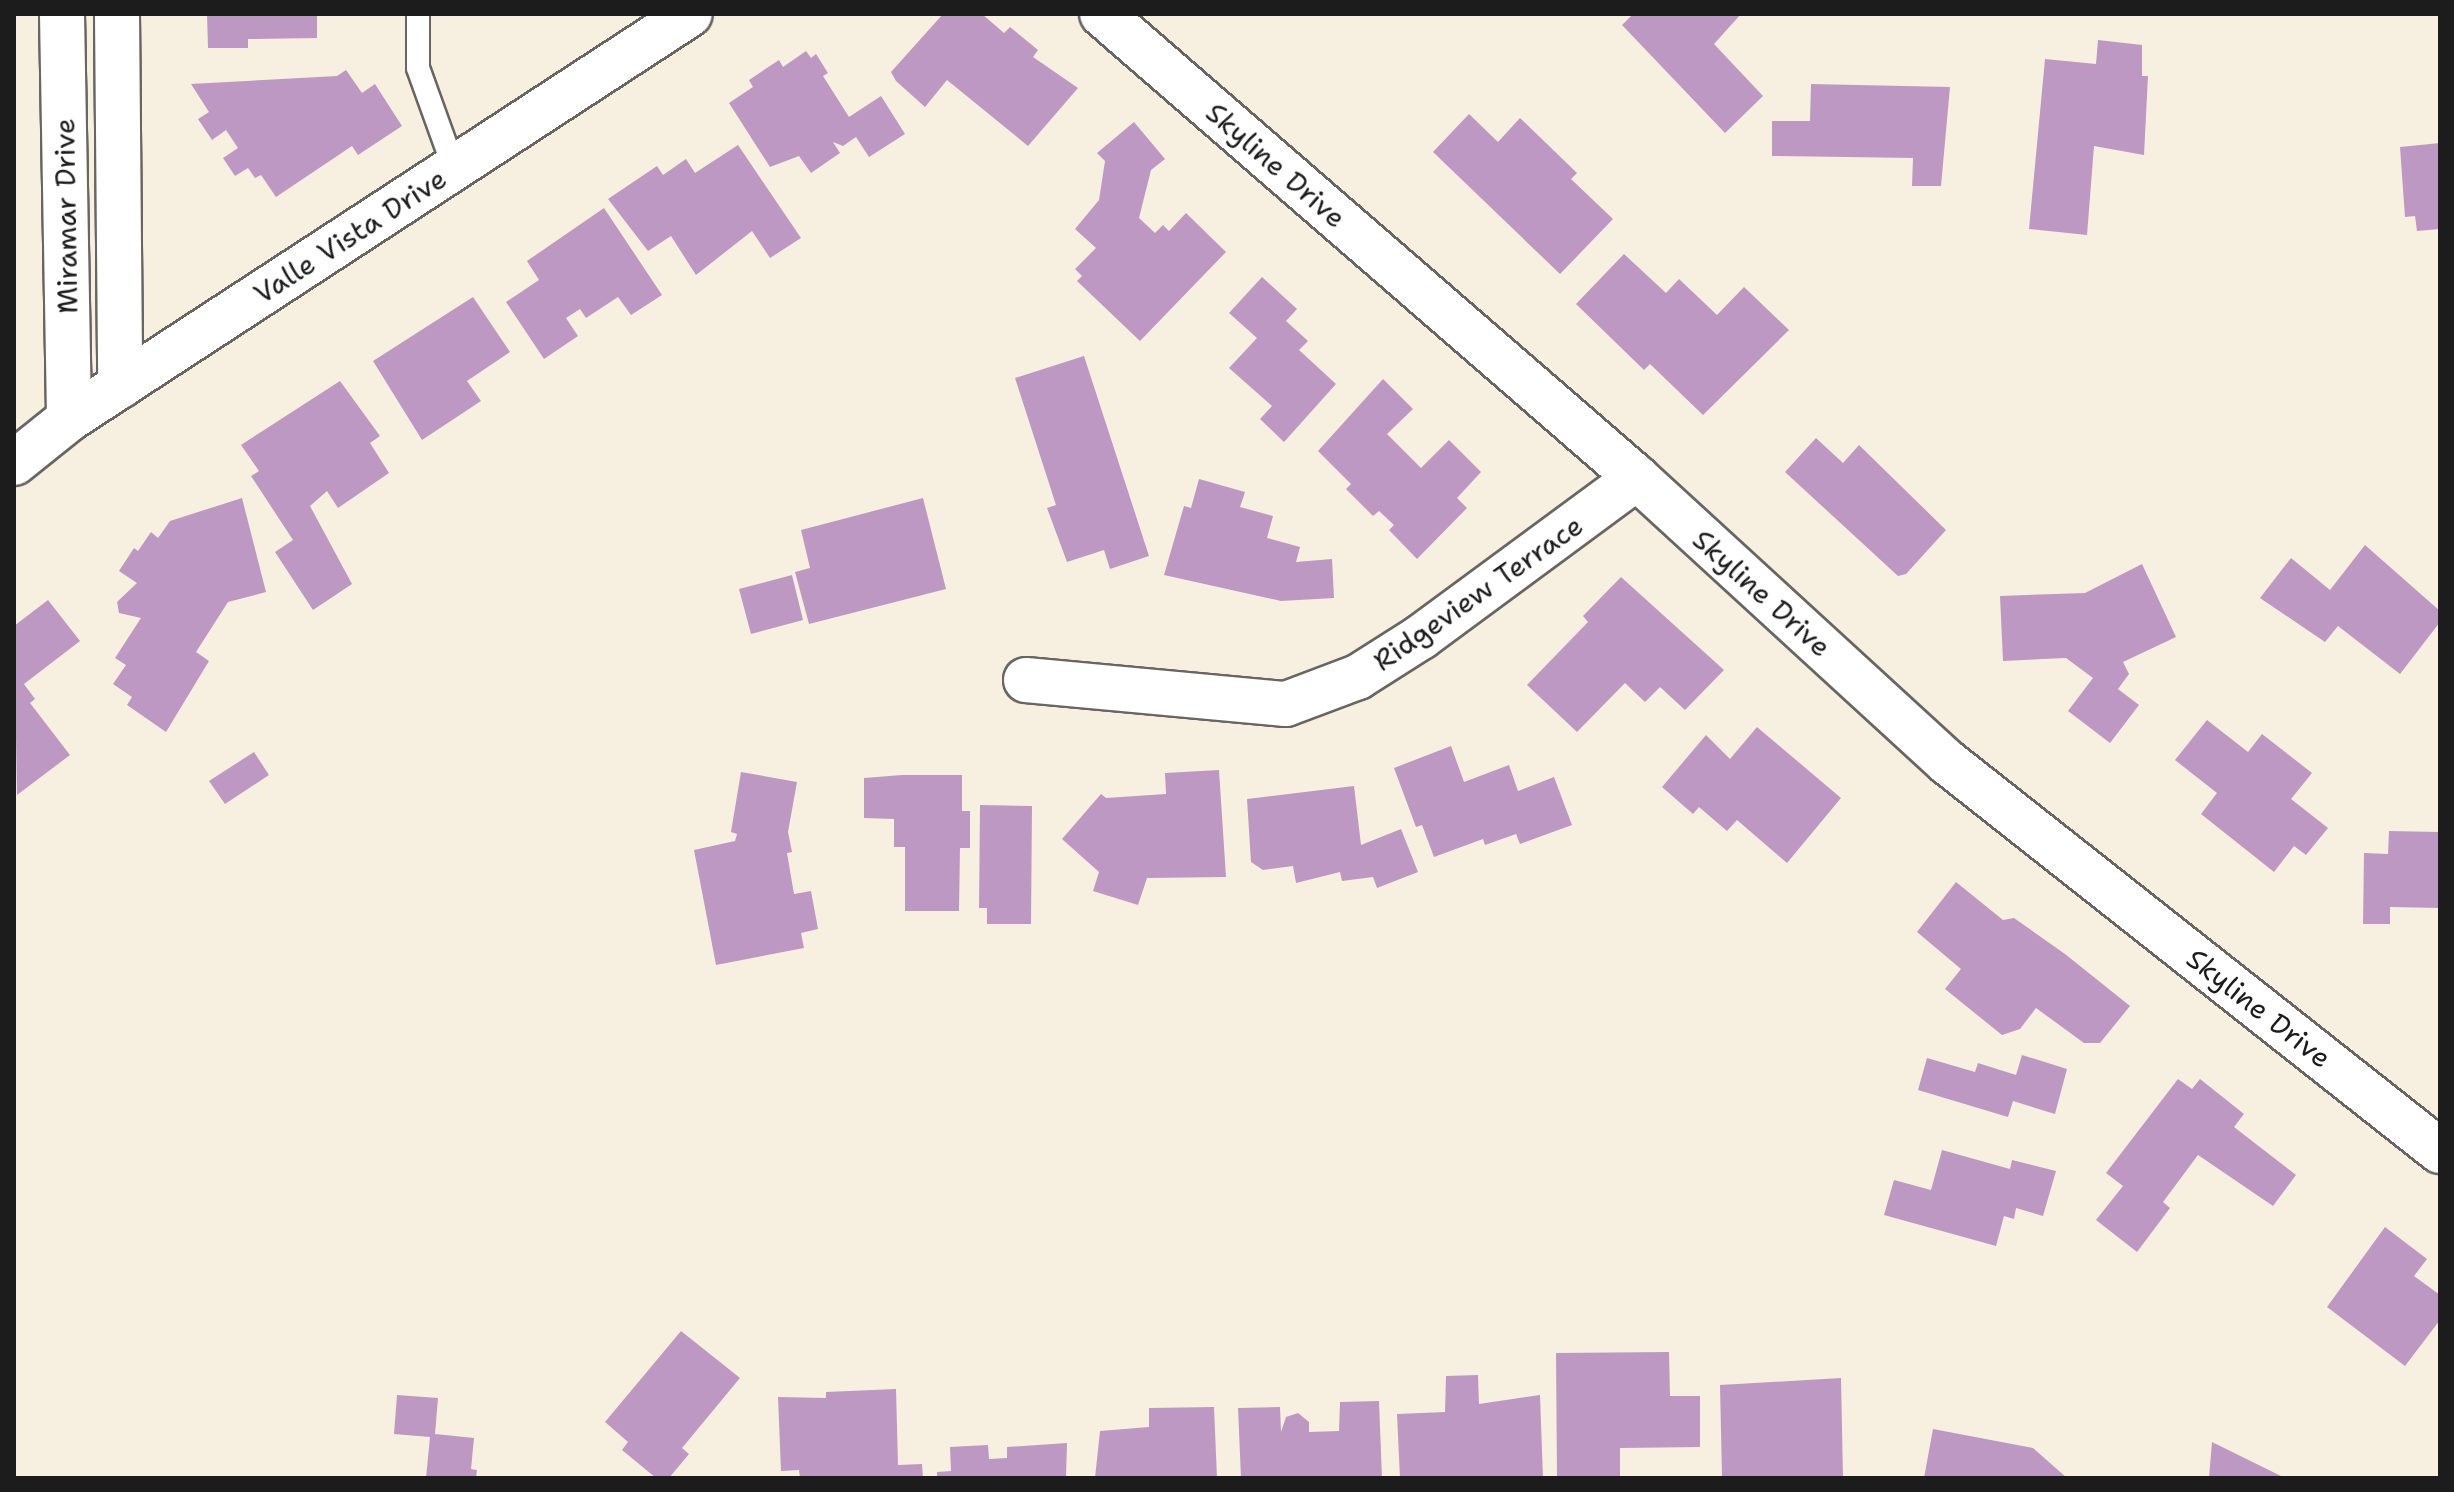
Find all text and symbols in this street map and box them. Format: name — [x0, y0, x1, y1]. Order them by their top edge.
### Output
street label: Skyline Drive — [1199, 95, 1353, 235]
street label: Miramar Drive — [47, 118, 85, 314]
street label: Valle Vista Drive — [248, 161, 452, 311]
street label: Ridgeview Terrace — [1367, 508, 1589, 678]
street label: Skyline Drive — [1686, 522, 1838, 664]
street label: Skyline Drive — [2180, 941, 2338, 1075]

